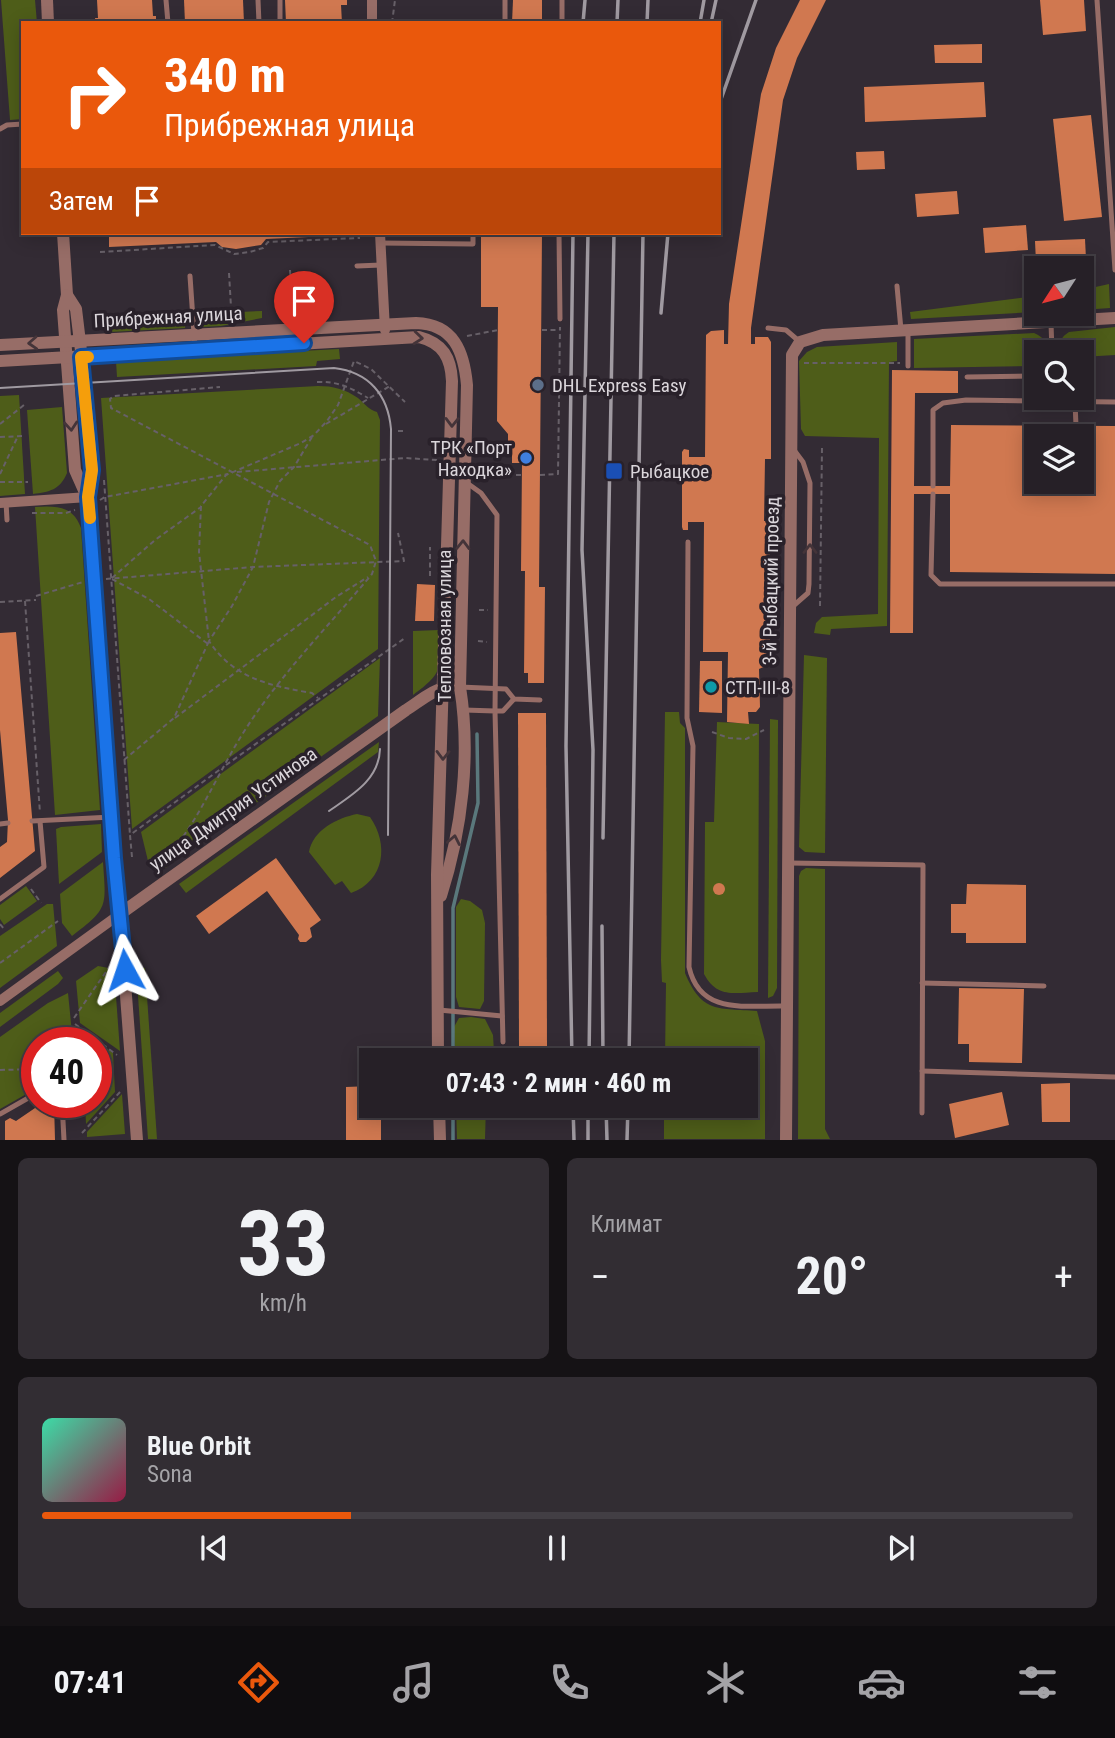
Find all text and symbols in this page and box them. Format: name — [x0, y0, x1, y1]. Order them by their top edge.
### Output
text: 340 m — [164, 47, 286, 104]
icon: right — [49, 49, 140, 140]
text: Прибрежная улица — [164, 106, 415, 144]
icon: arrive — [128, 182, 166, 220]
text: Затем — [49, 186, 114, 216]
north arrow — [1024, 256, 1094, 326]
map controls — [1024, 256, 1094, 494]
pin — [274, 271, 334, 343]
icon: arrive — [285, 282, 323, 320]
street label: Прибрежная улица — [93, 302, 243, 332]
one-way arrow — [412, 331, 424, 346]
one-way arrow — [27, 335, 38, 350]
button: search — [1024, 340, 1094, 410]
place label: DHL Express Easy — [552, 374, 687, 397]
marker: DHL Express Easy — [530, 377, 546, 393]
one-way arrow — [444, 417, 459, 428]
one-way arrow — [63, 421, 78, 432]
button: layers — [1024, 424, 1094, 494]
place label: ТРК «Порт Находка» — [431, 436, 512, 481]
marker: ТРК «Порт Находка» — [518, 450, 534, 466]
place label: Рыбацкое — [630, 460, 709, 483]
marker: Рыбацкое — [604, 461, 624, 481]
street label: 3-й Рыбацкий проезд — [758, 496, 784, 666]
one-way arrow — [455, 539, 471, 550]
one-way arrow — [802, 543, 818, 554]
street label: Тепловозная улица — [433, 550, 456, 702]
place label: СТП-III-8 — [725, 676, 790, 699]
marker: СТП-III-8 — [703, 679, 719, 695]
street label: улица Дмитрия Устинова — [145, 742, 321, 876]
one-way arrow — [435, 750, 450, 761]
one-way arrow — [446, 834, 461, 846]
position arrow — [88, 933, 162, 1007]
speed limit sign: 40 — [21, 1027, 112, 1118]
text: 07:43 · 2 мин · 460 m — [446, 1068, 671, 1098]
text: 33 — [237, 1191, 329, 1297]
text: Климат — [591, 1211, 662, 1238]
text: 20° — [795, 1246, 868, 1307]
text: − — [591, 1255, 610, 1299]
text: + — [1054, 1255, 1073, 1299]
text: km/h — [260, 1290, 307, 1317]
text: Blue Orbit — [147, 1431, 251, 1461]
text: Sona — [147, 1461, 193, 1488]
icon: previous — [195, 1529, 233, 1567]
icon: pause — [538, 1529, 576, 1567]
icon: next — [882, 1529, 920, 1567]
icon: directions — [234, 1658, 283, 1707]
icon: music — [389, 1658, 438, 1707]
icon: phone — [545, 1658, 594, 1707]
icon: climate — [701, 1658, 750, 1707]
icon: car — [857, 1658, 906, 1707]
icon: filters — [1013, 1658, 1062, 1707]
text: 07:41 — [53, 1663, 127, 1701]

